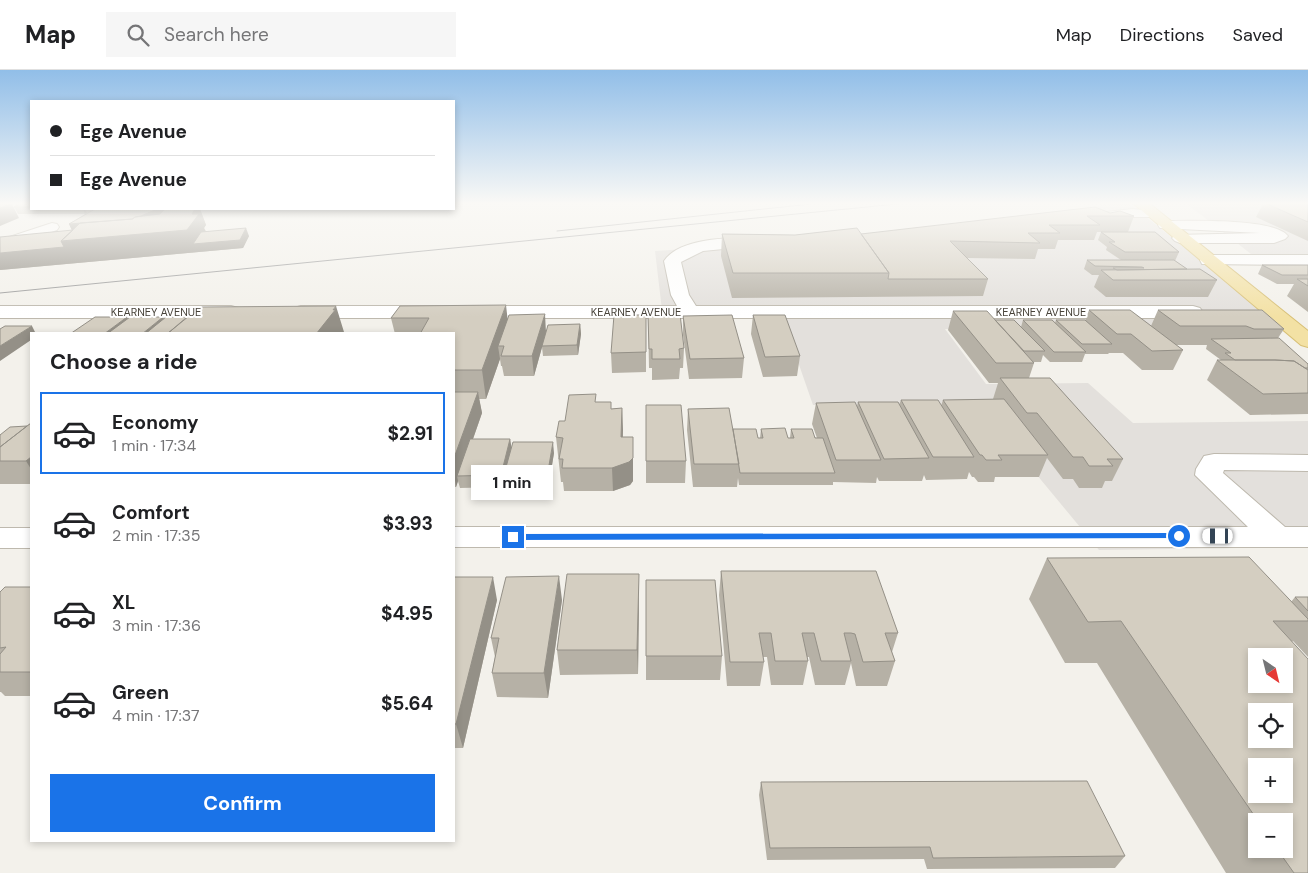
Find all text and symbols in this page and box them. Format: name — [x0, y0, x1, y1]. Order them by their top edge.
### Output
search box — [106, 12, 456, 57]
text: Map — [25, 19, 76, 50]
icon: search — [124, 21, 152, 49]
text: Search here — [164, 22, 269, 47]
text: Map — [1056, 23, 1092, 47]
text: Directions — [1120, 23, 1205, 47]
text: Saved — [1233, 23, 1283, 47]
text: Ege Avenue — [80, 119, 187, 144]
text: Ege Avenue — [80, 167, 187, 192]
street label: KEARNEY AVENUE — [111, 305, 201, 319]
street label: KEARNEY AVENUE — [591, 305, 681, 319]
street label: KEARNEY AVENUE — [996, 305, 1086, 319]
text: Choose a ride — [50, 347, 198, 376]
text: Economy — [112, 410, 199, 435]
icon: car — [52, 411, 97, 456]
text: $2.91 — [387, 421, 433, 446]
text: 1 min · 17:34 — [112, 435, 196, 456]
callout: 1 min — [472, 464, 554, 500]
text: 1 min — [493, 472, 531, 493]
text: Comfort — [112, 500, 190, 525]
icon: car — [52, 501, 97, 546]
text: $3.93 — [382, 511, 433, 536]
text: 2 min · 17:35 — [112, 525, 200, 546]
route start — [1168, 525, 1190, 547]
route end — [502, 526, 524, 548]
car — [1203, 529, 1233, 544]
text: XL — [112, 590, 135, 615]
icon: car — [52, 591, 97, 636]
text: $4.95 — [381, 601, 433, 626]
text: 3 min · 17:36 — [112, 615, 201, 636]
north arrow — [1248, 648, 1292, 692]
map controls — [1248, 648, 1293, 858]
text: Green — [112, 680, 169, 705]
icon: car — [52, 681, 97, 726]
text: $5.64 — [381, 691, 433, 716]
button: locate — [1248, 703, 1293, 748]
text: 4 min · 17:37 — [112, 705, 199, 726]
button: + — [1248, 758, 1293, 803]
button: Confirm — [50, 774, 435, 832]
button: − — [1248, 813, 1293, 858]

